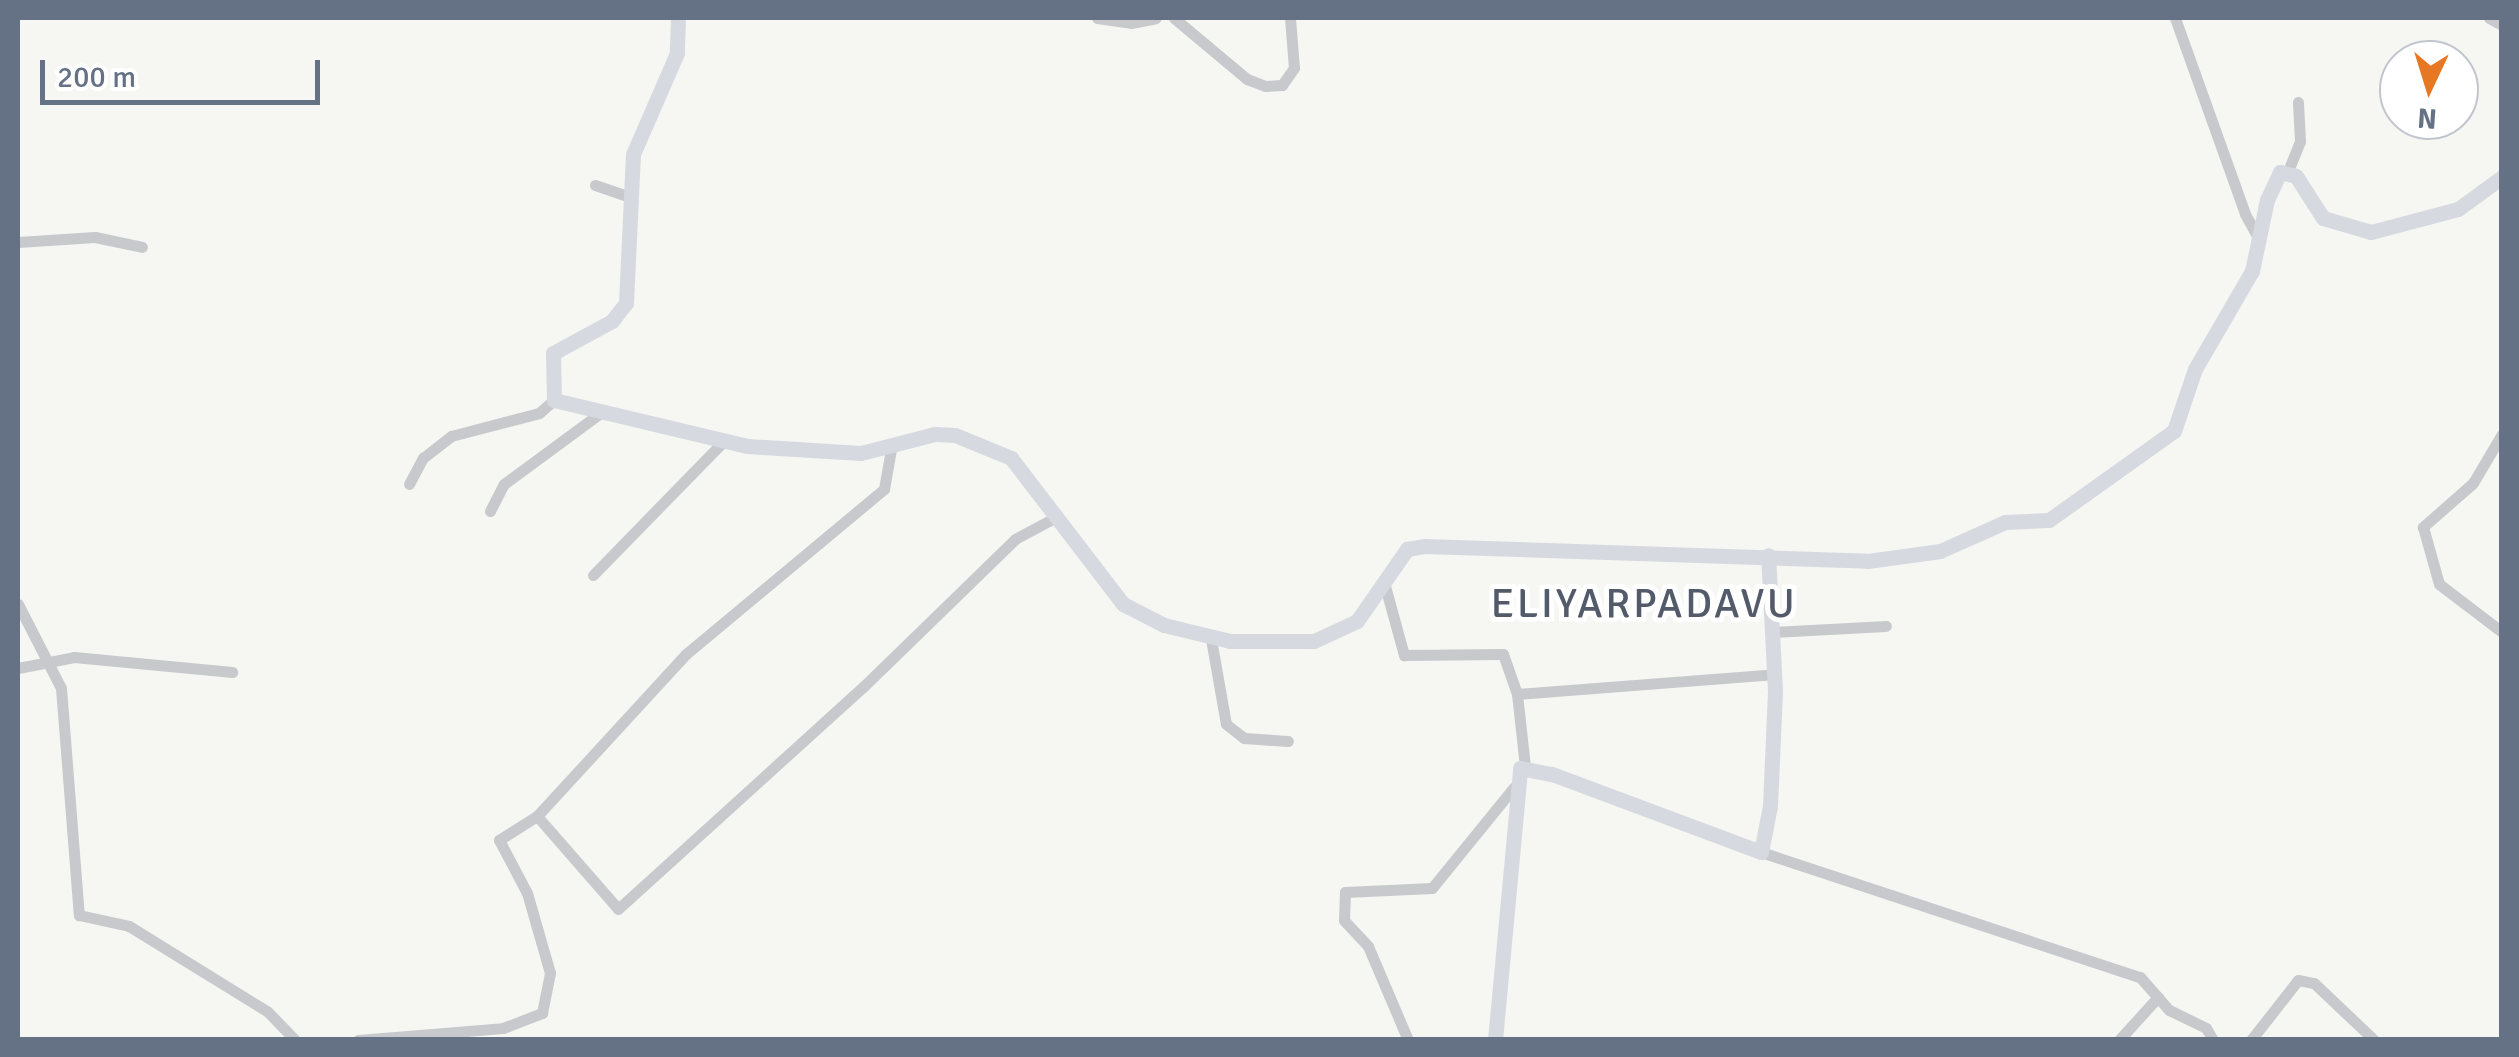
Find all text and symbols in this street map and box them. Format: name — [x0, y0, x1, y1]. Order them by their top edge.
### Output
scale bar — [45, 40, 325, 102]
north arrow — [2379, 40, 2479, 140]
text: 200 m — [57, 59, 136, 96]
text: N — [2416, 100, 2438, 136]
district label: ELIYARPADAVU — [1491, 579, 1797, 629]

